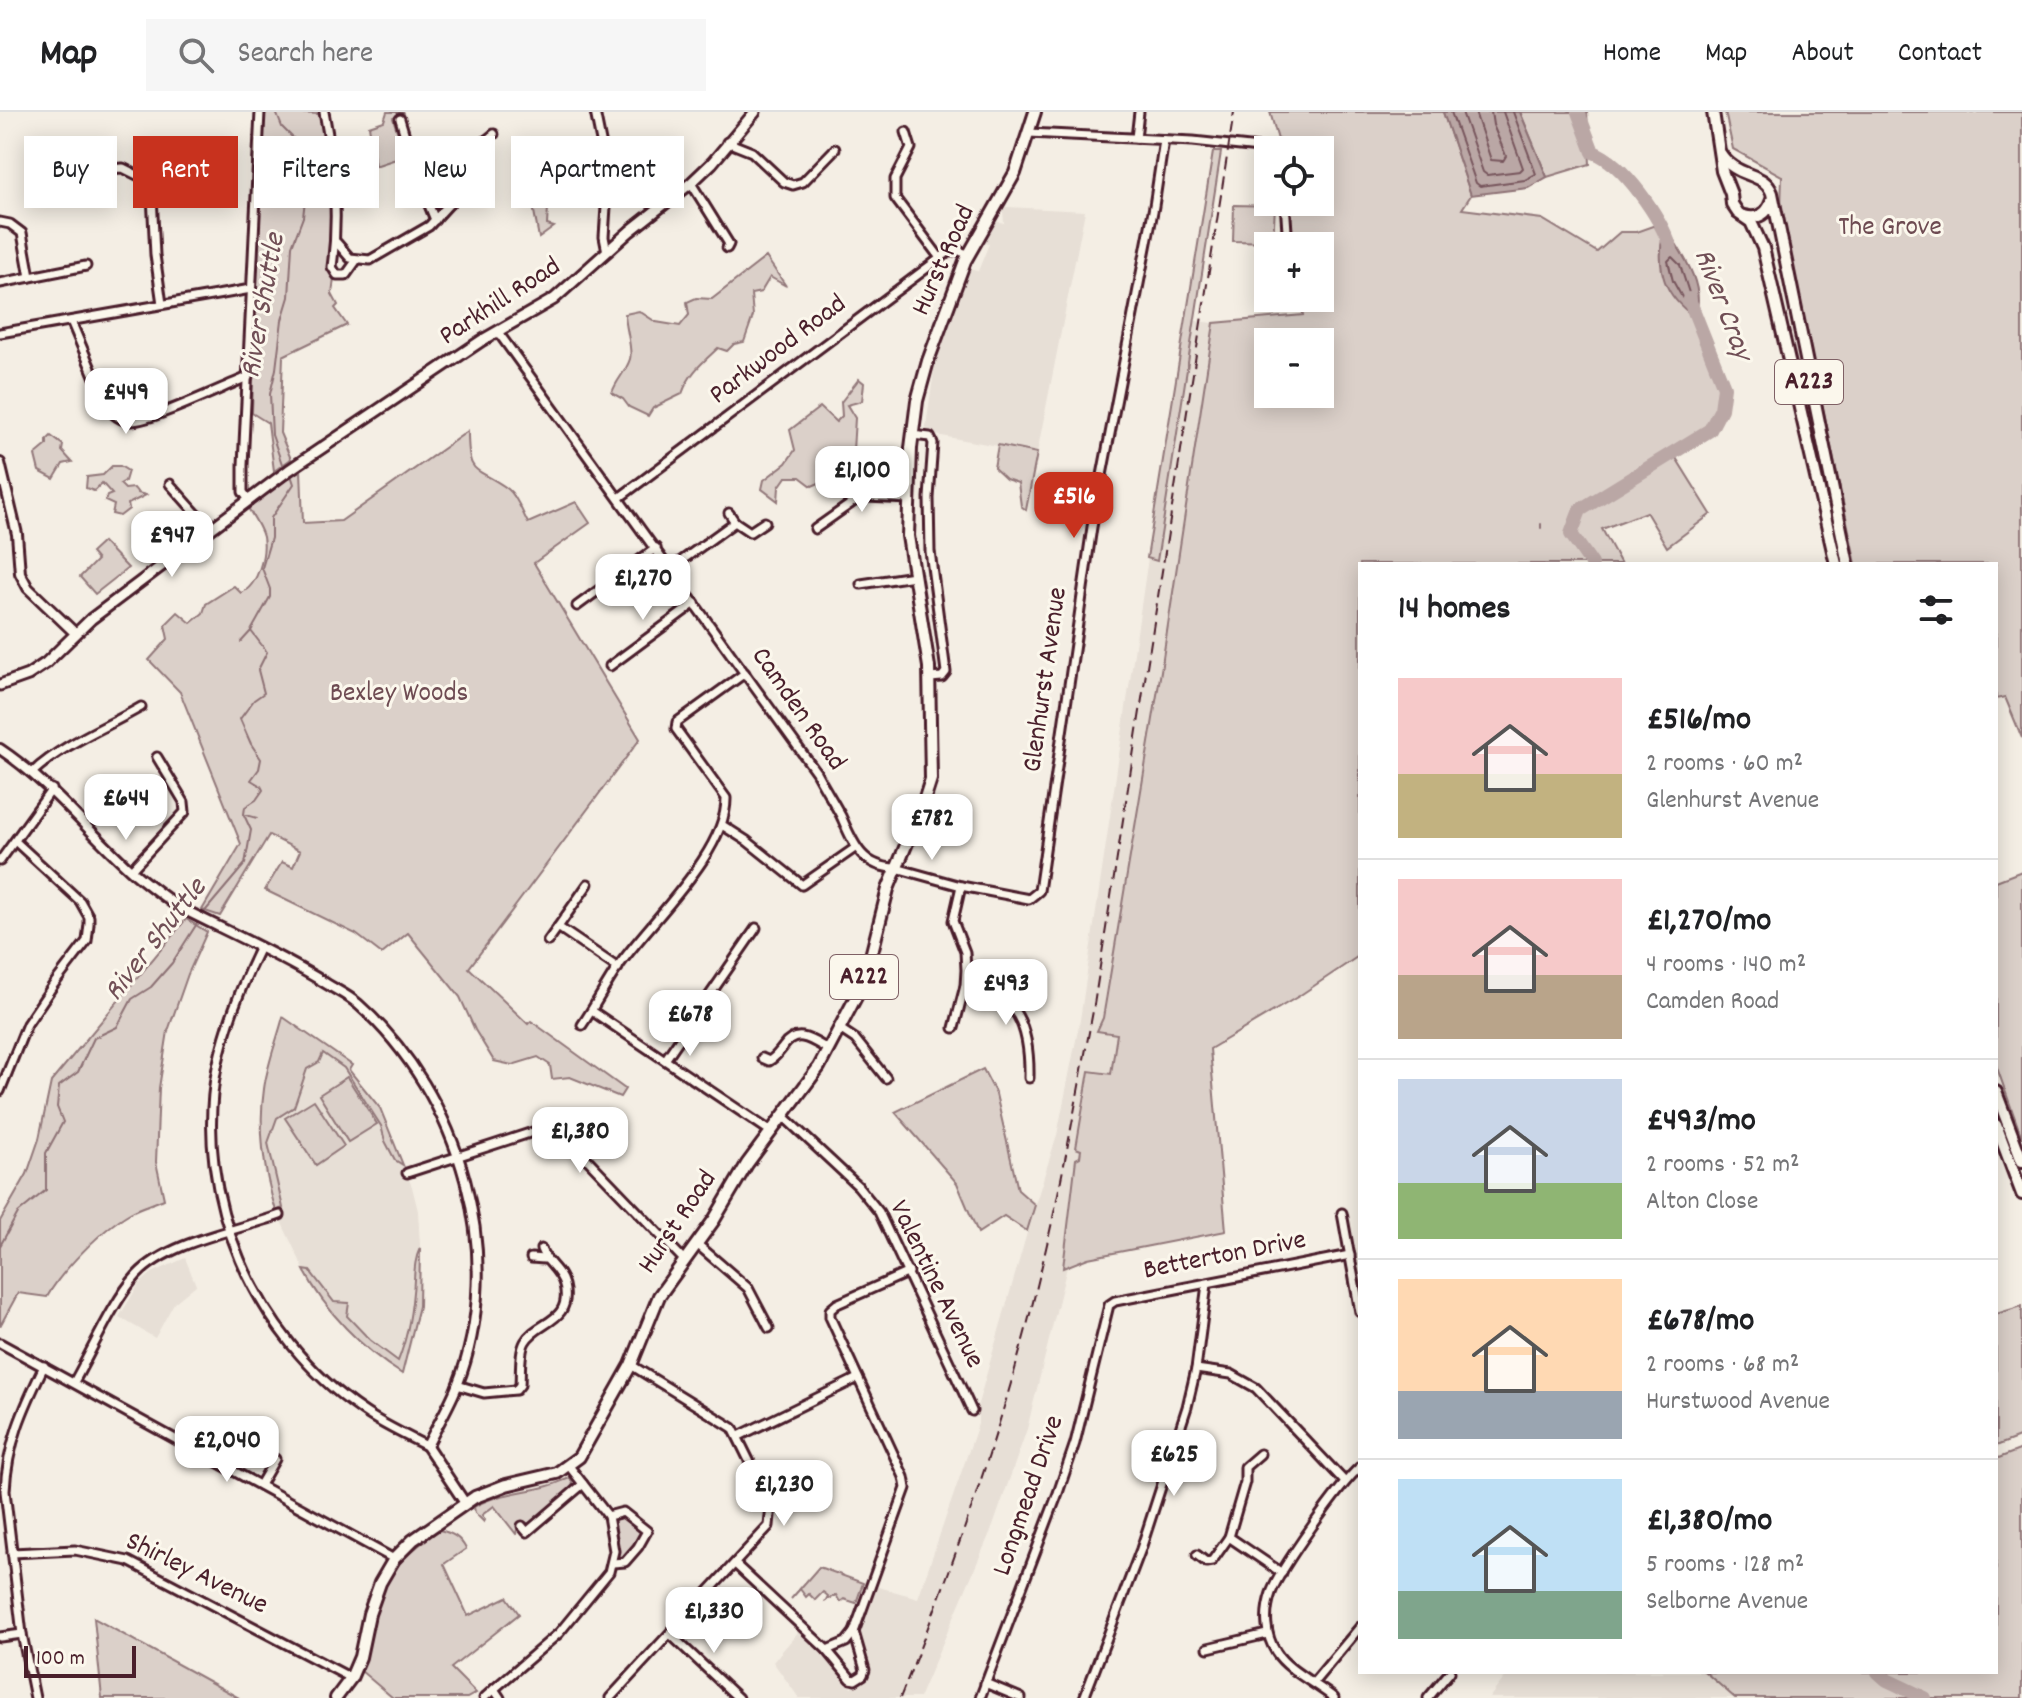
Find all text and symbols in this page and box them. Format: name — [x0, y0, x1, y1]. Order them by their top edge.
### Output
search box — [146, 19, 706, 91]
text: Map — [40, 28, 98, 83]
icon: search — [174, 33, 218, 77]
text: Search here — [238, 34, 373, 77]
text: Home — [1603, 35, 1661, 75]
text: Map — [1705, 35, 1747, 75]
text: About — [1791, 35, 1854, 75]
text: Contact — [1898, 35, 1982, 75]
chip: Buy — [24, 136, 117, 208]
chip: Rent — [133, 136, 238, 208]
chip: Filters — [254, 136, 379, 208]
chip: New — [395, 136, 495, 208]
chip: Apartment — [511, 136, 684, 208]
map controls — [1254, 136, 1334, 408]
button: locate — [1254, 136, 1334, 216]
street label: Hurst Road — [903, 199, 987, 323]
park label: The Grove — [1838, 209, 1942, 249]
water label: River Shuttle — [231, 229, 299, 382]
button: + — [1254, 232, 1334, 312]
water label: River Cray — [1680, 243, 1763, 370]
street label: Parkhill Road — [432, 249, 570, 357]
street label: Parkwood Road — [702, 286, 856, 416]
button: − — [1254, 328, 1334, 408]
road number: A223 — [1775, 360, 1843, 404]
pin: £449 — [79, 368, 173, 436]
text: £449 — [103, 375, 149, 412]
pin: £1,100 — [797, 446, 927, 514]
text: £1,100 — [833, 453, 891, 490]
pin: £516 — [1027, 472, 1121, 540]
text: £516 — [1052, 479, 1096, 516]
pin: £947 — [125, 511, 219, 579]
text: £947 — [149, 518, 195, 555]
pin: £1,270 — [578, 554, 708, 622]
text: £1,270 — [613, 561, 673, 598]
street label: Glenhurst Avenue — [1014, 585, 1080, 775]
text: 14 homes — [1398, 586, 1511, 635]
icon: filters — [1914, 588, 1958, 632]
street label: Camden Road — [739, 640, 855, 780]
park label: Bexley Woods — [330, 675, 468, 715]
text: £516/mo — [1646, 697, 1751, 746]
icon: home — [1462, 710, 1558, 806]
text: 2 rooms · 60 m² — [1646, 746, 1803, 783]
pin: £644 — [79, 774, 173, 842]
text: £644 — [102, 781, 150, 818]
text: Glenhurst Avenue — [1646, 783, 1819, 820]
pin: £782 — [885, 794, 979, 862]
text: £782 — [910, 801, 954, 838]
water label: River Shuttle — [95, 869, 220, 1012]
text: £1,270/mo — [1646, 898, 1772, 947]
icon: home — [1462, 911, 1558, 1007]
text: 4 rooms · 140 m² — [1646, 947, 1806, 984]
road number: A222 — [830, 955, 898, 999]
pin: £493 — [959, 959, 1053, 1027]
text: £493 — [982, 966, 1030, 1003]
text: Camden Road — [1646, 984, 1779, 1021]
pin: £678 — [643, 990, 737, 1058]
text: £678 — [667, 997, 713, 1034]
text: £493/mo — [1646, 1098, 1756, 1147]
pin: £1,380 — [515, 1107, 645, 1175]
icon: home — [1462, 1111, 1558, 1207]
text: £1,380 — [550, 1114, 610, 1151]
text: 2 rooms · 52 m² — [1646, 1147, 1799, 1184]
street label: Hurst Road — [630, 1163, 728, 1283]
text: Alton Close — [1646, 1184, 1759, 1221]
street label: Valentine Avenue — [877, 1194, 993, 1376]
street label: Betterton Drive — [1140, 1222, 1310, 1292]
text: £678/mo — [1646, 1298, 1755, 1347]
icon: home — [1462, 1311, 1558, 1407]
text: 2 rooms · 68 m² — [1646, 1347, 1799, 1384]
text: Hurstwood Avenue — [1646, 1384, 1830, 1421]
street label: Longmead Drive — [984, 1410, 1076, 1582]
pin: £2,040 — [162, 1416, 292, 1484]
text: £2,040 — [193, 1423, 261, 1460]
pin: £625 — [1127, 1430, 1221, 1498]
text: £625 — [1149, 1437, 1199, 1474]
pin: £1,230 — [719, 1460, 849, 1528]
text: £1,230 — [754, 1467, 814, 1504]
text: £1,380/mo — [1646, 1498, 1772, 1547]
icon: home — [1462, 1511, 1558, 1607]
street label: Shirley Avenue — [118, 1523, 274, 1627]
text: 5 rooms · 128 m² — [1646, 1547, 1804, 1584]
text: Selborne Avenue — [1646, 1584, 1808, 1621]
pin: £1,330 — [649, 1587, 779, 1655]
text: £1,330 — [684, 1594, 744, 1631]
scale bar — [24, 1642, 136, 1678]
text: 100 m — [36, 1644, 85, 1675]

